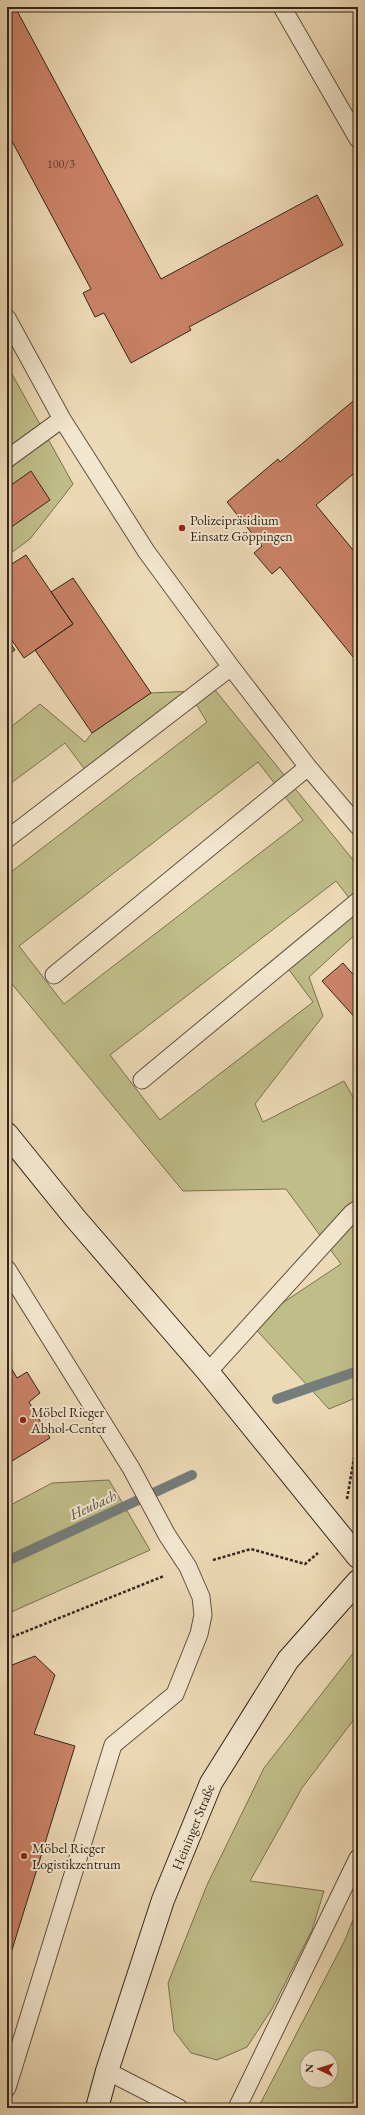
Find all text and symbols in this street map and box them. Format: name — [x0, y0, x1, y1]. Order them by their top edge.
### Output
house number: 100/3 — [47, 156, 75, 172]
place label: Polizeipräsidium Einsatz Göppingen — [190, 511, 293, 545]
marker: Polizeipräsidium Einsatz Göppingen — [177, 523, 187, 533]
place label: Möbel Rieger Abhol-Center — [30, 1403, 106, 1437]
marker: Möbel Rieger Abhol-Center — [18, 1415, 28, 1425]
water label: Heubach — [65, 1485, 120, 1524]
street label: Heininger Straße — [168, 1781, 219, 1873]
place label: Möbel Rieger Logistikzentrum — [32, 1839, 121, 1873]
marker: Möbel Rieger Logistikzentrum — [19, 1851, 29, 1861]
north arrow — [299, 2049, 339, 2089]
text: N — [302, 2063, 316, 2073]

